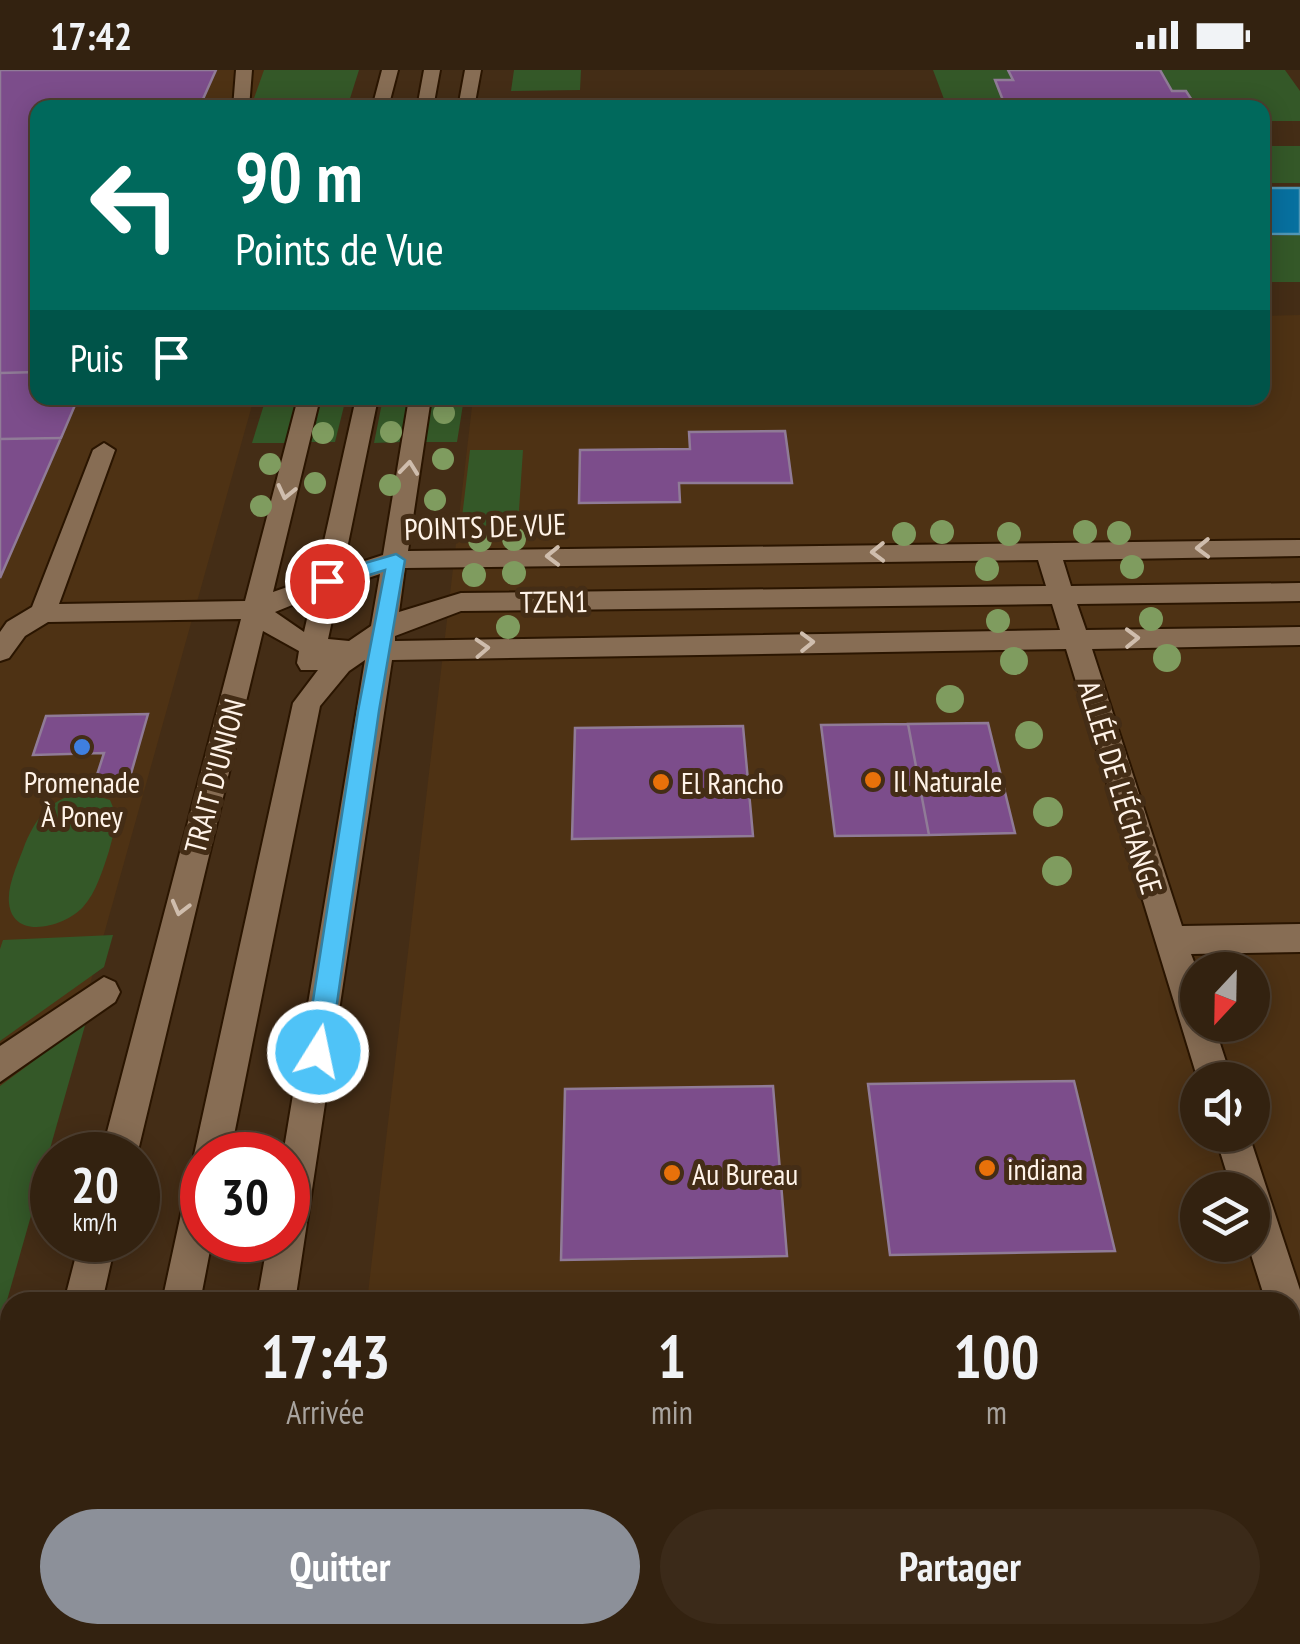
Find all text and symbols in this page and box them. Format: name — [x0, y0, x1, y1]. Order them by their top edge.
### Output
text: 17:42 — [50, 11, 132, 60]
text: 90 m — [235, 131, 363, 221]
icon: left — [70, 140, 200, 270]
text: Points de Vue — [235, 219, 444, 277]
icon: arrive — [144, 330, 199, 385]
text: Puis — [70, 333, 124, 382]
one-way arrow — [398, 459, 419, 475]
one-way arrow — [277, 483, 298, 500]
street label: POINTS DE VUE — [403, 504, 567, 548]
one-way arrow — [1194, 538, 1210, 559]
pin — [285, 539, 370, 624]
one-way arrow — [869, 541, 885, 562]
one-way arrow — [544, 545, 560, 567]
icon: arrive — [300, 554, 355, 609]
street label: TZEN1 — [520, 581, 588, 621]
one-way arrow — [1124, 627, 1140, 648]
one-way arrow — [800, 631, 815, 653]
one-way arrow — [474, 638, 490, 659]
street label: ALLÉE DE L'ÉCHANGE — [1070, 675, 1172, 899]
street label: TRAIT D'UNION — [175, 694, 253, 858]
marker: Promenade À Poney — [71, 736, 93, 758]
place label: Il Naturale — [893, 761, 1002, 800]
place label: Promenade À Poney — [24, 762, 140, 835]
place label: El Rancho — [681, 763, 784, 802]
marker: Il Naturale — [862, 769, 884, 791]
marker: El Rancho — [650, 771, 672, 793]
one-way arrow — [171, 899, 192, 916]
north arrow — [1180, 952, 1270, 1042]
map controls — [1180, 952, 1270, 1262]
position arrow — [266, 1000, 370, 1104]
button: sound — [1180, 1062, 1270, 1152]
speed limit sign: 30 — [180, 1132, 310, 1262]
place label: indiana — [1007, 1149, 1083, 1188]
text: 20 — [71, 1152, 119, 1217]
place label: Au Bureau — [692, 1154, 798, 1193]
marker: indiana — [976, 1157, 998, 1179]
marker: Au Bureau — [661, 1162, 683, 1184]
button: layers — [1180, 1172, 1270, 1262]
text: km/h — [73, 1206, 117, 1238]
text: 17:43 — [261, 1317, 390, 1395]
text: 1 — [658, 1317, 686, 1395]
text: 100 — [953, 1317, 1039, 1395]
text: Arrivée — [286, 1391, 365, 1433]
text: min — [651, 1391, 693, 1433]
text: m — [986, 1391, 1007, 1433]
button: Quitter — [40, 1509, 640, 1624]
button: Partager — [660, 1509, 1260, 1624]

